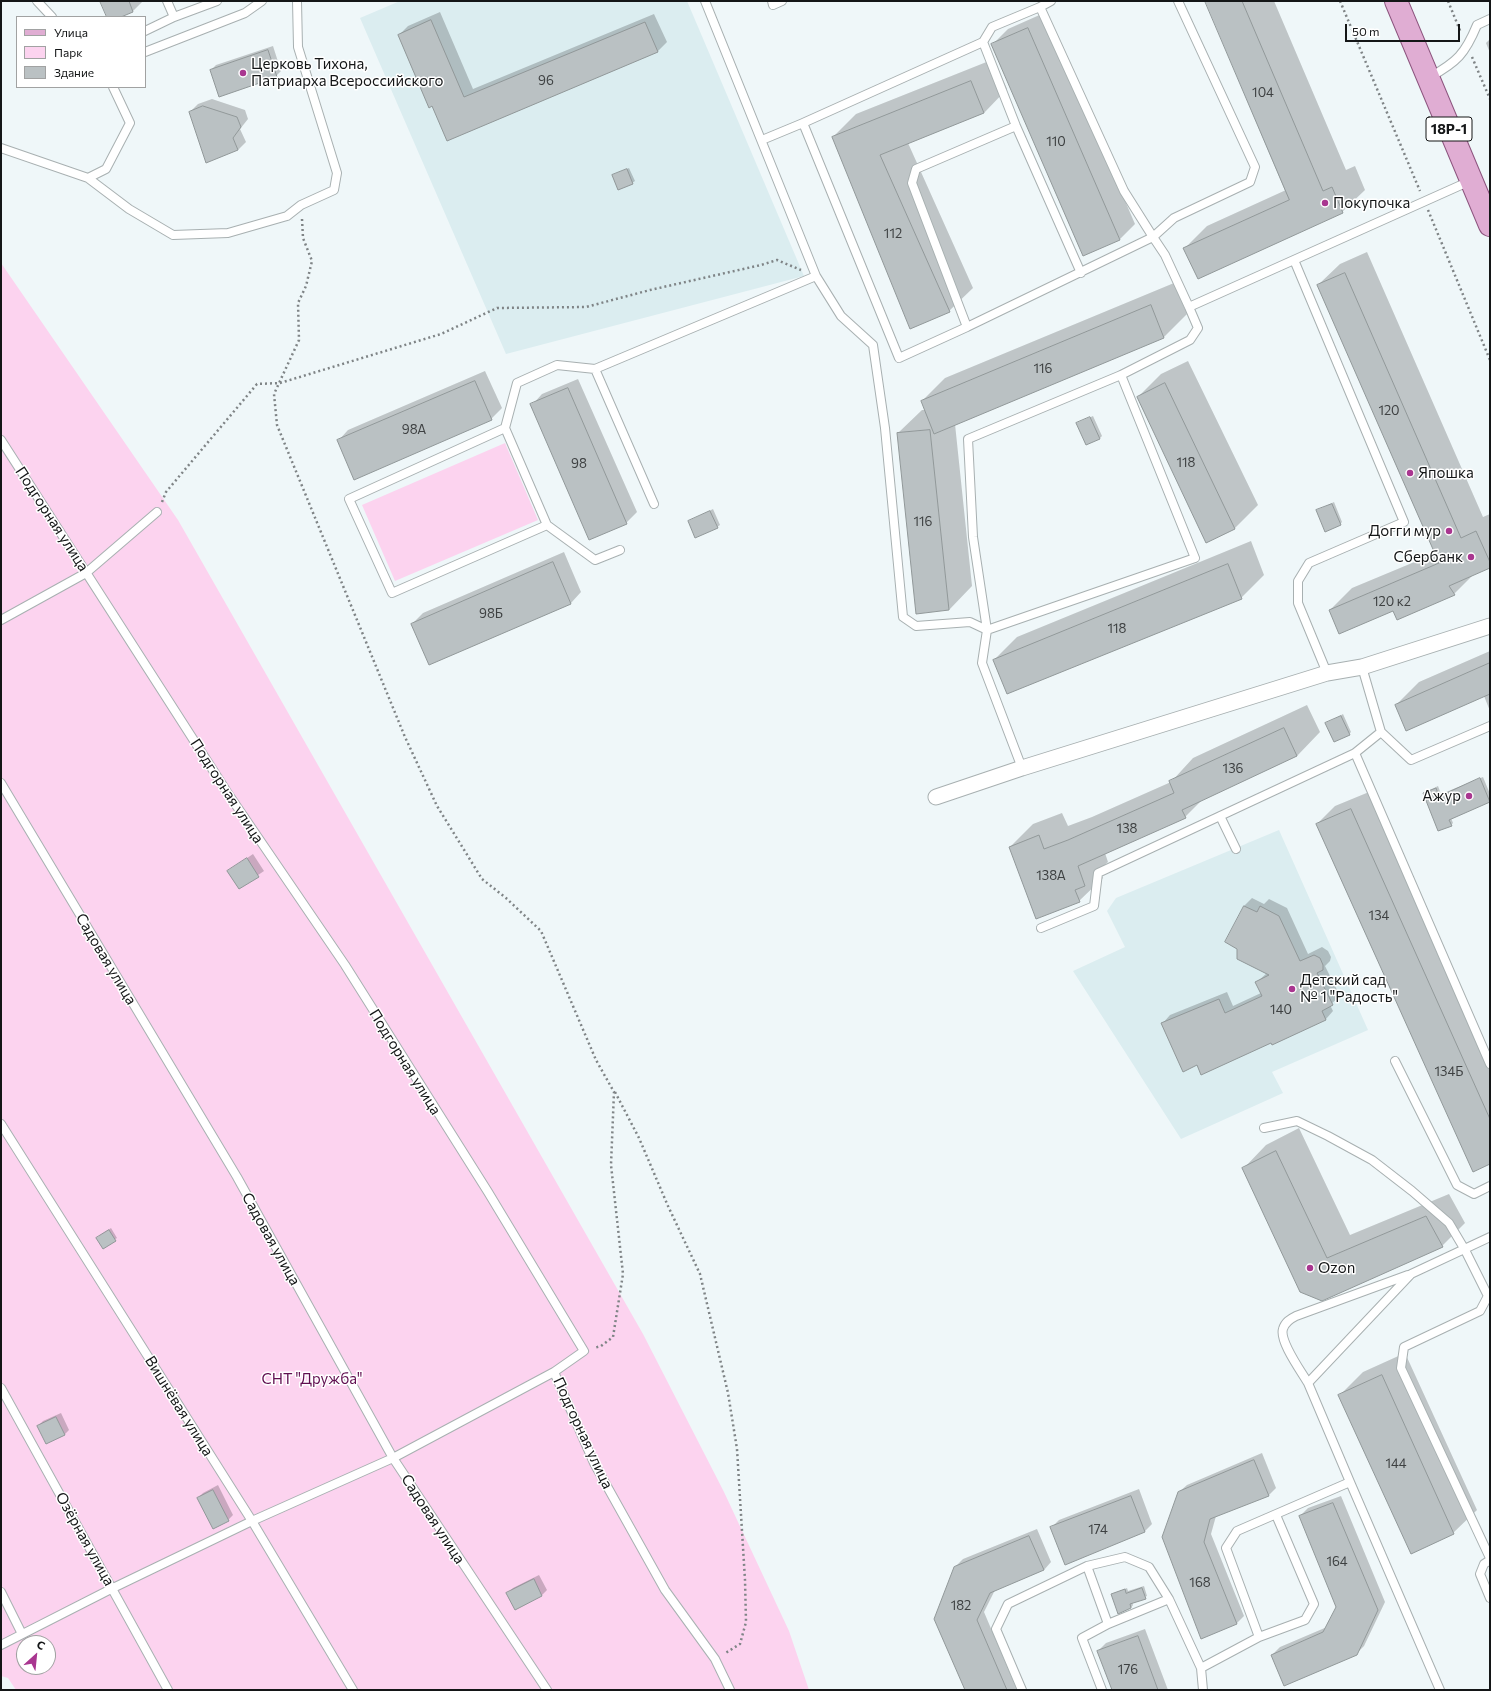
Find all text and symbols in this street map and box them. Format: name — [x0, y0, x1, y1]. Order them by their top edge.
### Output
legend — [16, 16, 146, 88]
scale bar — [1347, 16, 1462, 42]
text: 50 m — [1352, 24, 1380, 38]
text: Улица — [54, 25, 88, 39]
text: Парк — [54, 45, 83, 59]
place label: Церковь Тихона, Патриарха Всероссийского — [251, 55, 444, 90]
text: Здание — [54, 65, 94, 79]
marker: Церковь Тихона, Патриарха Всероссийского — [238, 68, 248, 78]
house number: 96 — [538, 73, 554, 89]
house number: 104 — [1252, 85, 1274, 101]
road number: 18Р-1 — [1426, 117, 1472, 141]
house number: 110 — [1046, 134, 1066, 150]
place label: Покупочка — [1333, 194, 1410, 212]
marker: Покупочка — [1320, 198, 1330, 208]
house number: 112 — [884, 226, 902, 242]
house number: 116 — [1033, 361, 1053, 377]
house number: 120 — [1378, 403, 1400, 419]
house number: 98А — [402, 422, 426, 438]
house number: 118 — [1176, 455, 1196, 471]
house number: 98 — [571, 456, 587, 472]
street label: Подгорная улица — [11, 463, 93, 575]
place label: Япошка — [1418, 464, 1474, 482]
marker: Япошка — [1405, 468, 1415, 478]
house number: 116 — [913, 514, 933, 530]
place label: Догги мур — [1369, 522, 1441, 540]
marker: Догги мур — [1444, 526, 1454, 536]
place label: Сбербанк — [1394, 548, 1463, 566]
marker: Сбербанк — [1466, 552, 1476, 562]
house number: 120 к2 — [1373, 594, 1411, 610]
house number: 98Б — [479, 606, 503, 622]
house number: 118 — [1107, 621, 1127, 637]
street label: Подгорная улица — [186, 735, 268, 847]
house number: 136 — [1223, 761, 1243, 777]
place label: Ажур — [1422, 787, 1461, 805]
marker: Ажур — [1464, 791, 1474, 801]
house number: 138 — [1117, 821, 1137, 837]
house number: 138А — [1036, 868, 1066, 884]
house number: 134 — [1369, 908, 1389, 924]
street label: Садовая улица — [72, 910, 140, 1008]
place label: Детский сад № 1 "Радость" — [1300, 971, 1398, 1006]
marker: Детский сад № 1 "Радость" — [1287, 984, 1297, 994]
house number: 140 — [1270, 1002, 1292, 1018]
street label: Подгорная улица — [365, 1006, 445, 1118]
house number: 134Б — [1435, 1064, 1463, 1080]
street label: Садовая улица — [238, 1189, 304, 1289]
place label: Ozon — [1318, 1259, 1355, 1277]
marker: Ozon — [1305, 1263, 1315, 1273]
street label: Вишнёвая улица — [141, 1353, 217, 1459]
park label: СНТ "Дружба" — [261, 1370, 363, 1388]
street label: Подгорная улица — [549, 1374, 617, 1492]
house number: 144 — [1385, 1456, 1407, 1472]
street label: Садовая улица — [397, 1471, 469, 1567]
street label: Озёрная улица — [52, 1489, 118, 1589]
house number: 174 — [1088, 1522, 1108, 1538]
house number: 164 — [1326, 1554, 1348, 1570]
house number: 168 — [1189, 1575, 1211, 1591]
house number: 182 — [951, 1598, 971, 1614]
north arrow — [16, 1635, 56, 1675]
text: С — [35, 1637, 48, 1652]
house number: 176 — [1118, 1662, 1138, 1678]

